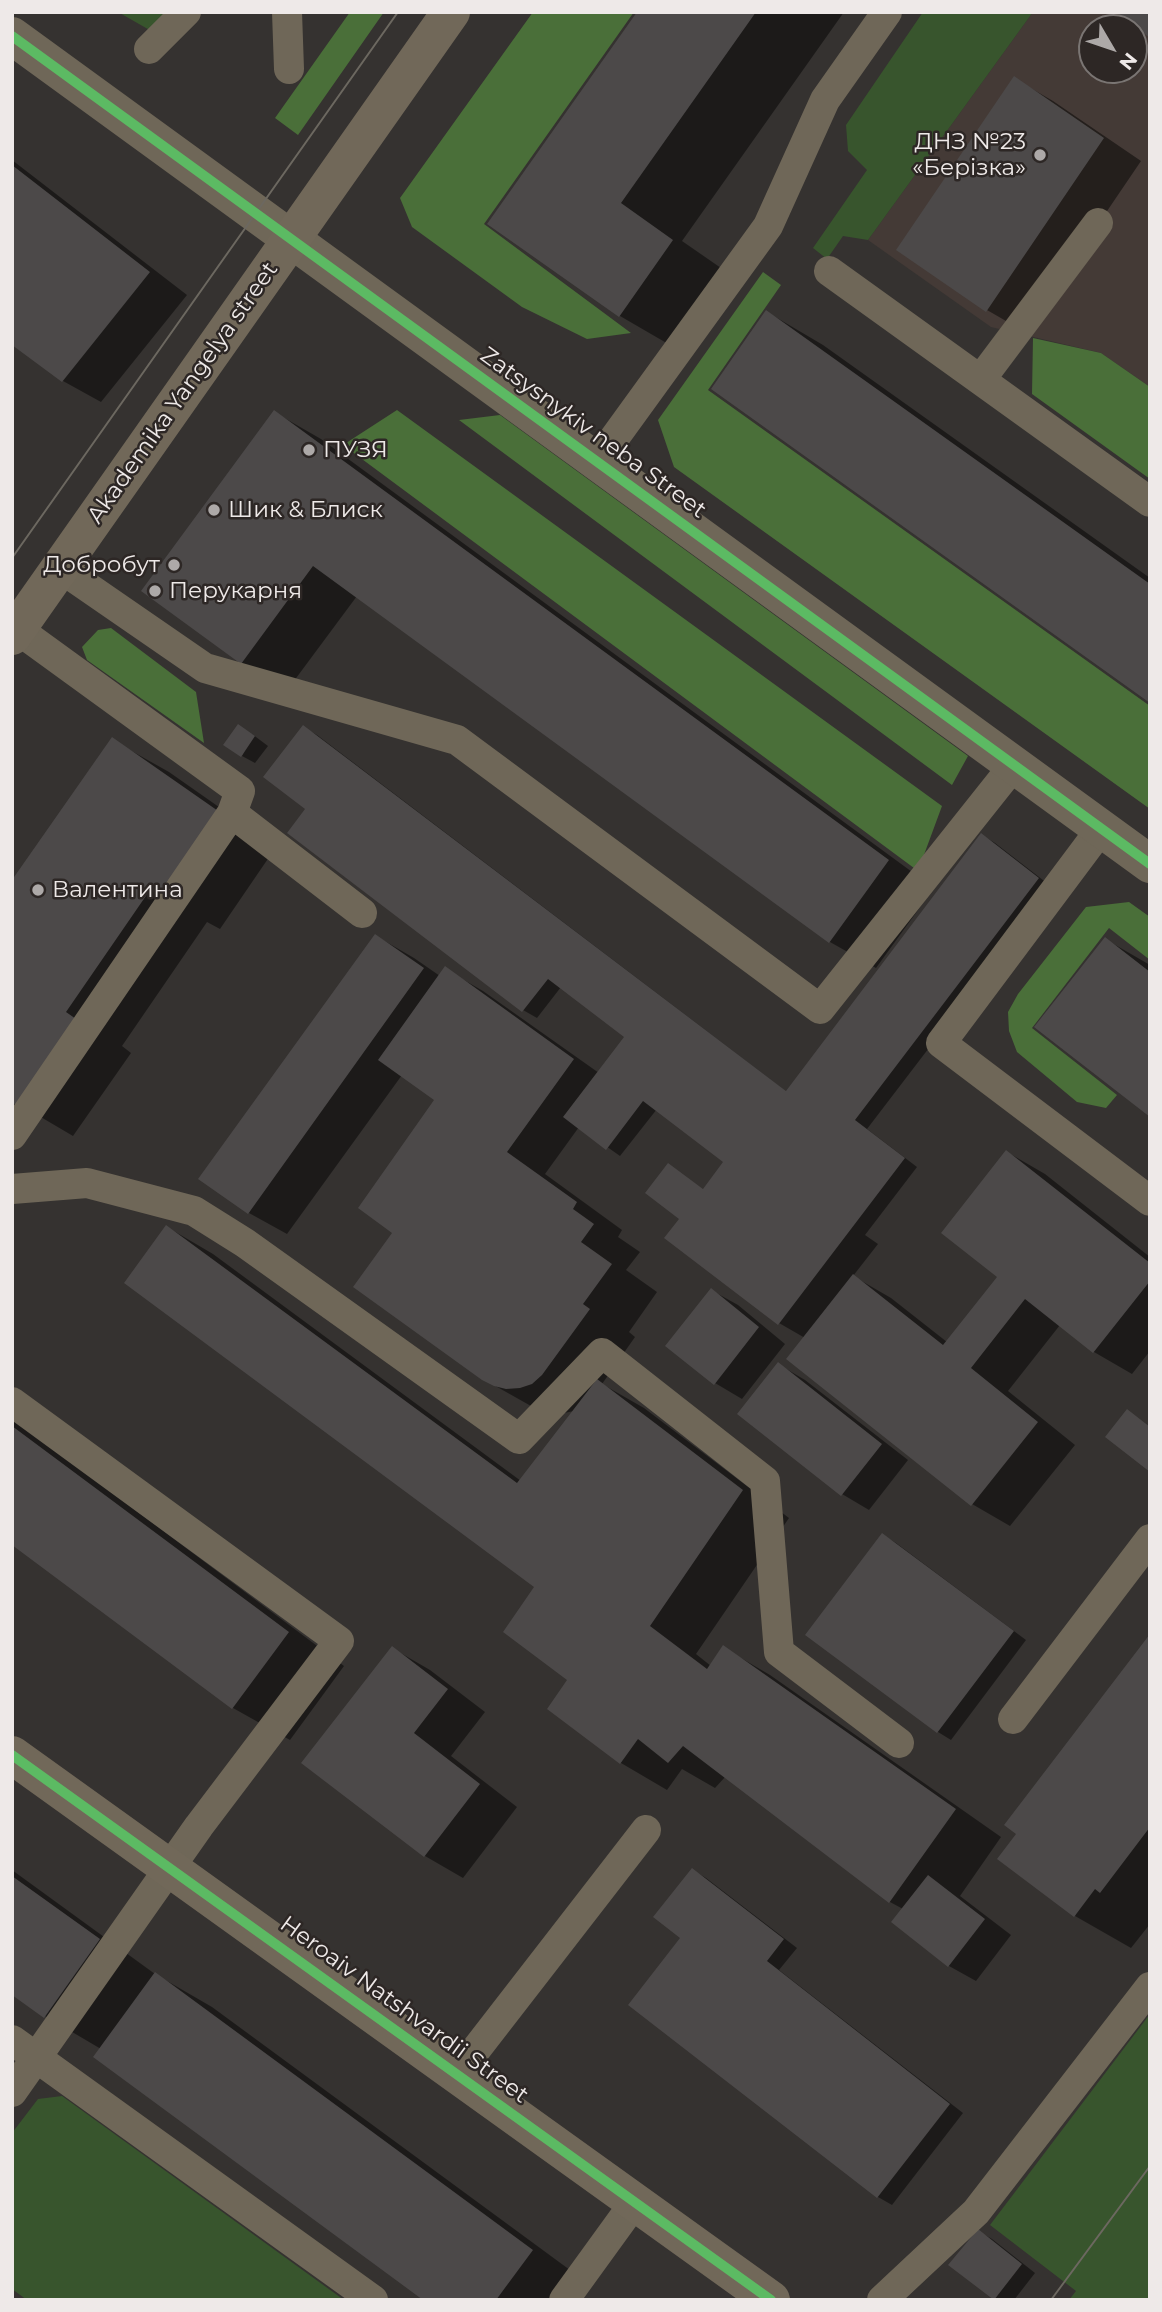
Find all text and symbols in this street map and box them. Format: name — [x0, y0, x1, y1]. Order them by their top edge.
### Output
north arrow — [1078, 14, 1148, 84]
text: N — [1114, 48, 1142, 74]
place label: ДНЗ №23 «Берізка» — [912, 128, 1026, 182]
marker: ДНЗ №23 «Берізка» — [1032, 147, 1048, 163]
street label: Akademika Yangelya street — [82, 257, 284, 529]
street label: Zatsysnykiv neba Street — [475, 342, 711, 524]
place label: ПУЗЯ — [323, 436, 388, 464]
marker: ПУЗЯ — [301, 442, 317, 458]
place label: Шик & Блиск — [228, 496, 383, 524]
marker: Шик & Блиск — [206, 502, 222, 518]
place label: Добробут — [43, 551, 160, 579]
marker: Добробут — [166, 557, 182, 573]
place label: Перукарня — [169, 577, 302, 605]
marker: Перукарня — [147, 583, 163, 599]
place label: Валентина — [52, 876, 183, 904]
marker: Валентина — [30, 882, 46, 898]
street label: Heroaiv Natshvardii Street — [274, 1911, 534, 2109]

